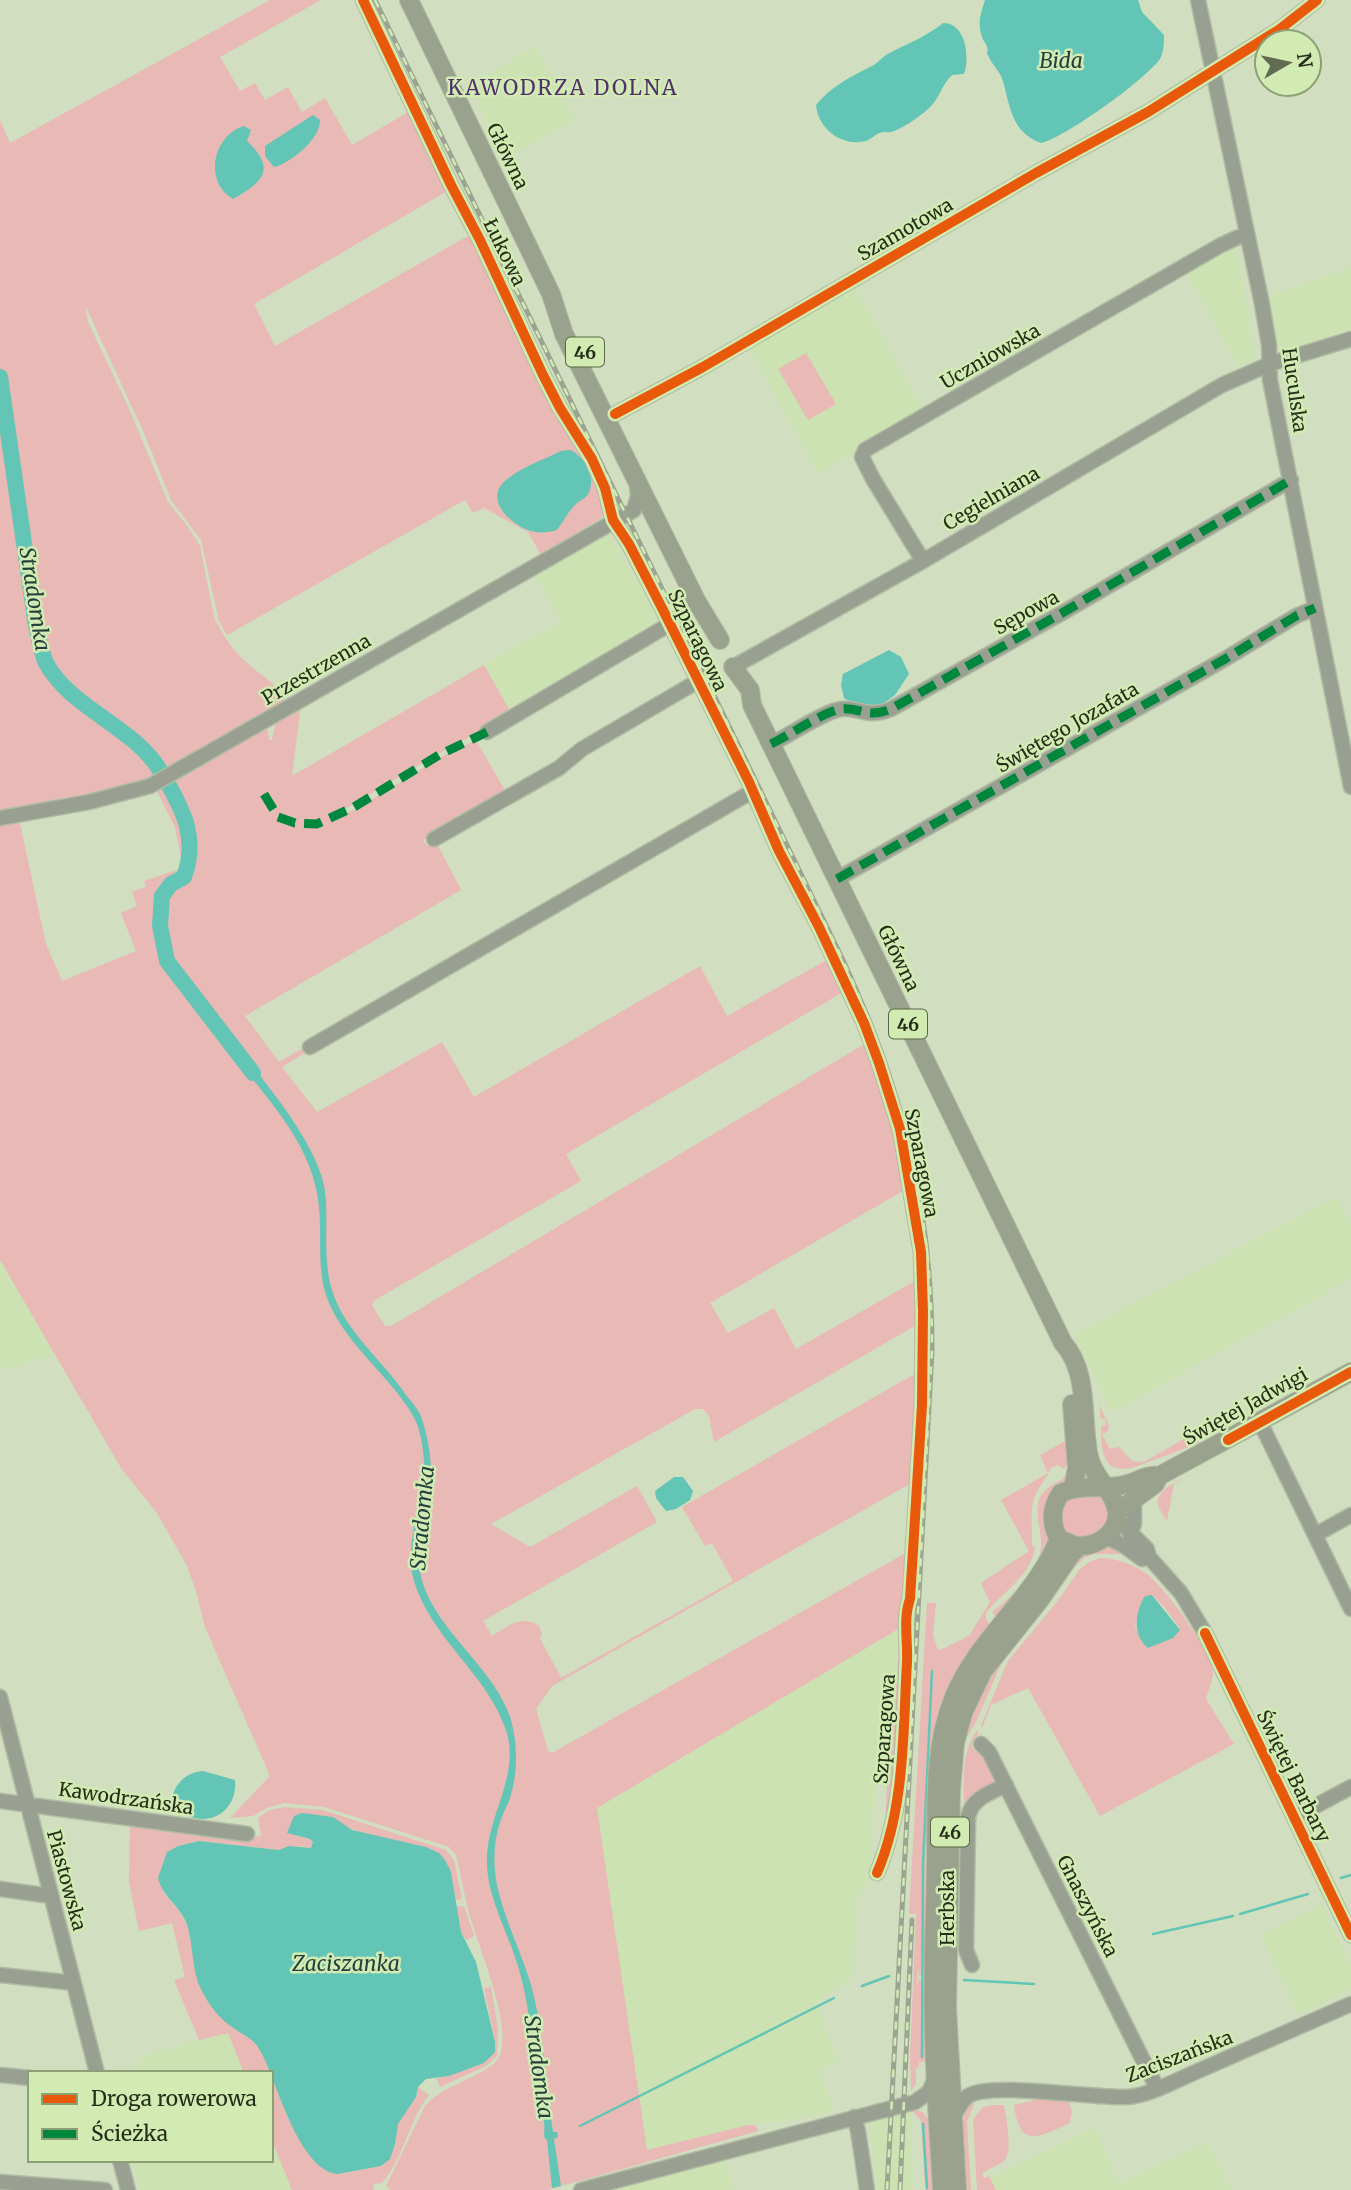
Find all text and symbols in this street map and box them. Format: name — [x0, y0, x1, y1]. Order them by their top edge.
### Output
north arrow — [1253, 28, 1323, 98]
water label: Bida — [1039, 47, 1083, 74]
text: N — [1292, 51, 1318, 70]
district label: KAWODRZA DOLNA — [447, 74, 679, 101]
street label: Główna — [482, 119, 534, 193]
street label: Szamotowa — [853, 192, 957, 266]
street label: Łukowa — [478, 214, 532, 290]
street label: Uczniowska — [936, 318, 1044, 394]
road number: 46 — [566, 338, 604, 366]
street label: Huculska — [1277, 346, 1313, 434]
street label: Cegielniana — [938, 461, 1044, 535]
water label: Stradomka — [13, 545, 57, 653]
street label: Sępowa — [989, 584, 1063, 640]
street label: Szparagowa — [663, 585, 733, 695]
street label: Przestrzenna — [257, 628, 375, 710]
street label: Świętego Jozafata — [991, 676, 1143, 778]
street label: Główna — [873, 921, 925, 995]
road number: 46 — [889, 1009, 927, 1038]
street label: Szparagowa — [900, 1106, 944, 1220]
street label: Świętej Jadwigi — [1178, 1362, 1312, 1450]
water label: Stradomka — [404, 1465, 440, 1571]
street label: Szparagowa — [868, 1673, 900, 1785]
street label: Świętej Barbary — [1252, 1706, 1336, 1846]
street label: Kawodrzańska — [57, 1777, 195, 1819]
road number: 46 — [931, 1818, 969, 1846]
street label: Piastowska — [42, 1827, 92, 1933]
street label: Gnaszyńska — [1052, 1851, 1124, 1961]
street label: Herbska — [935, 1870, 959, 1946]
water label: Zaciszanka — [291, 1950, 400, 1977]
water label: Stradomka — [518, 2013, 560, 2121]
street label: Zaciszańska — [1122, 2025, 1236, 2087]
legend — [28, 2071, 273, 2162]
text: Droga rowerowa — [91, 2085, 257, 2112]
text: Ścieżka — [91, 2120, 168, 2147]

